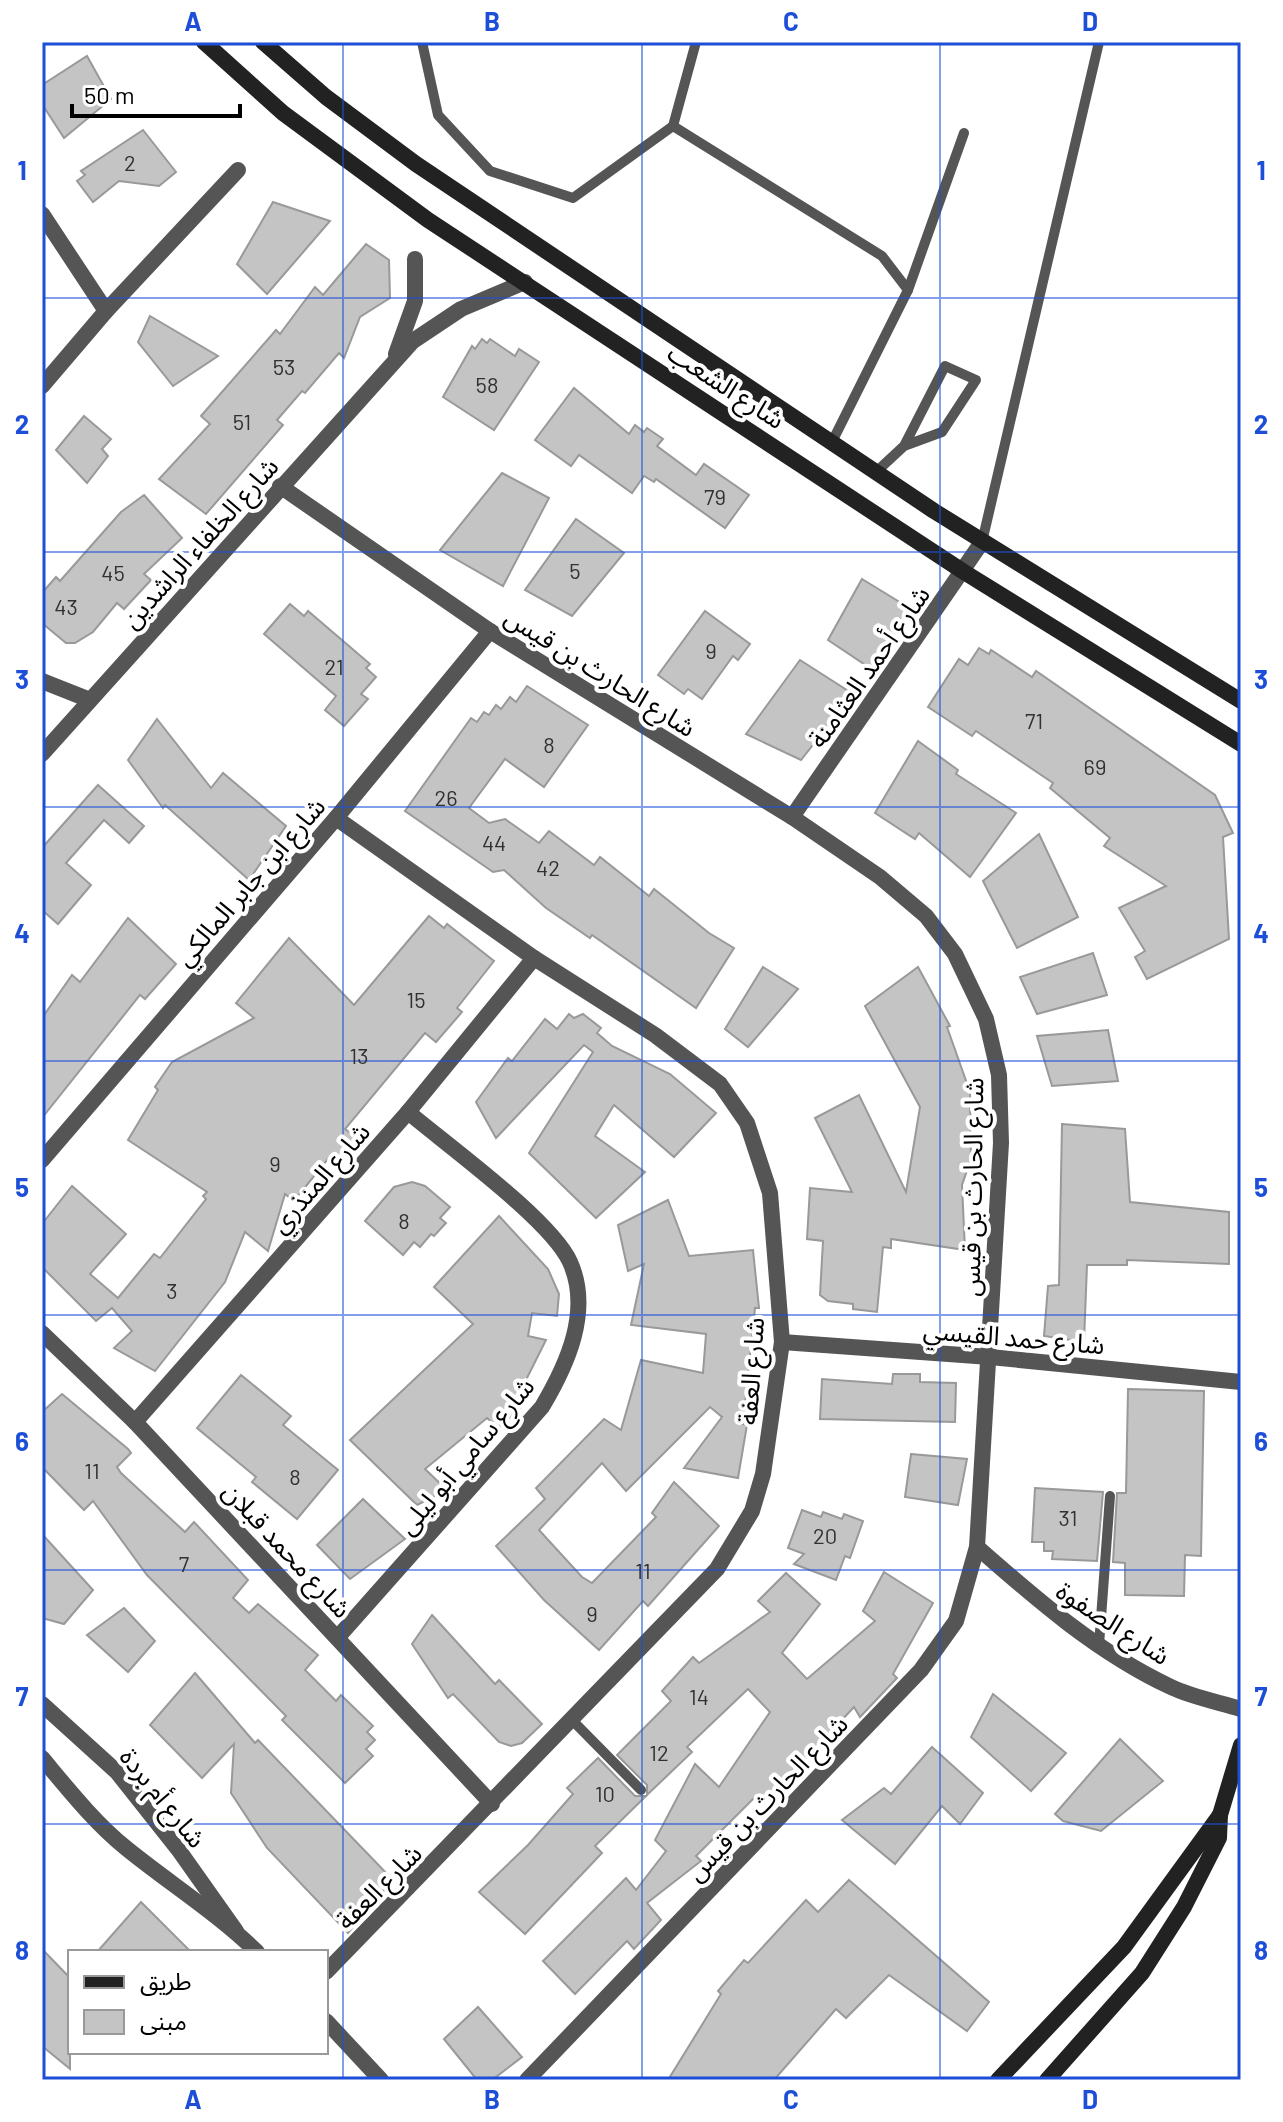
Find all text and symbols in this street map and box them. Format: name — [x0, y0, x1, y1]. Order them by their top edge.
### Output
text: A — [184, 5, 202, 36]
text: B — [484, 5, 500, 36]
text: C — [783, 5, 799, 36]
text: D — [1082, 5, 1098, 36]
scale bar — [72, 68, 240, 118]
text: 50 m — [84, 80, 135, 109]
house number: 2 — [124, 149, 136, 175]
text: 1 — [17, 154, 27, 185]
text: 1 — [1256, 154, 1266, 185]
street label: شارع الشعب — [660, 336, 791, 438]
house number: 53 — [273, 353, 295, 379]
house number: 58 — [476, 371, 498, 397]
text: 2 — [15, 408, 29, 439]
house number: 51 — [233, 408, 251, 434]
text: 2 — [1254, 408, 1268, 439]
street label: شارع الخلفاء الراشدين — [114, 450, 288, 637]
house number: 79 — [704, 483, 726, 509]
house number: 5 — [569, 557, 581, 583]
house number: 45 — [101, 559, 125, 585]
street label: شارع أحمد العثامنة — [801, 579, 939, 756]
house number: 43 — [54, 593, 78, 619]
street label: شارع الحارث بن قيس — [497, 600, 702, 746]
house number: 9 — [705, 637, 717, 663]
house number: 21 — [324, 653, 344, 679]
text: 3 — [15, 663, 29, 694]
text: 3 — [1254, 663, 1268, 694]
house number: 71 — [1025, 707, 1043, 733]
house number: 8 — [543, 731, 555, 757]
house number: 69 — [1084, 753, 1106, 779]
house number: 26 — [434, 784, 458, 810]
street label: شارع ابن جابر المالكي — [167, 790, 335, 976]
house number: 44 — [482, 829, 506, 855]
house number: 42 — [536, 854, 560, 880]
text: 4 — [14, 917, 30, 948]
text: 4 — [1253, 917, 1269, 948]
house number: 15 — [406, 986, 426, 1012]
house number: 13 — [349, 1042, 369, 1068]
street label: شارع الحارث بن قيس — [954, 1077, 993, 1297]
street label: شارع المنذري — [263, 1116, 380, 1242]
house number: 9 — [269, 1150, 281, 1176]
text: 5 — [15, 1171, 29, 1202]
text: 5 — [1254, 1171, 1268, 1202]
house number: 8 — [398, 1207, 410, 1233]
house number: 3 — [166, 1277, 178, 1303]
street label: شارع حمد القيسي — [921, 1313, 1106, 1365]
street label: شارع العفة — [731, 1316, 774, 1426]
street label: شارع سامي أبو ليلى — [390, 1370, 544, 1544]
text: 6 — [15, 1425, 29, 1456]
text: 6 — [1254, 1425, 1268, 1456]
house number: 11 — [84, 1457, 100, 1483]
house number: 8 — [289, 1463, 301, 1489]
street label: شارع محمد قبلان — [214, 1475, 359, 1627]
house number: 31 — [1059, 1504, 1077, 1530]
house number: 20 — [813, 1522, 837, 1548]
house number: 7 — [179, 1550, 189, 1576]
house number: 11 — [635, 1557, 651, 1583]
street label: شارع الصفوة — [1049, 1574, 1177, 1674]
house number: 9 — [586, 1600, 598, 1626]
text: 7 — [16, 1680, 29, 1711]
text: 7 — [1255, 1680, 1268, 1711]
house number: 14 — [689, 1683, 709, 1709]
street label: شارع الحارث بن قيس — [679, 1707, 857, 1890]
house number: 12 — [649, 1739, 669, 1765]
street label: شارع أم بردة — [110, 1741, 214, 1857]
house number: 10 — [595, 1780, 615, 1806]
street label: شارع العفة — [329, 1837, 431, 1939]
text: 8 — [15, 1934, 29, 1965]
text: 8 — [1254, 1934, 1268, 1965]
legend — [68, 1950, 328, 2054]
text: طريق — [140, 1966, 192, 1997]
text: مبنى — [140, 2006, 187, 2035]
text: A — [184, 2083, 202, 2114]
text: B — [484, 2083, 500, 2114]
text: C — [783, 2083, 799, 2114]
text: D — [1082, 2083, 1098, 2114]

